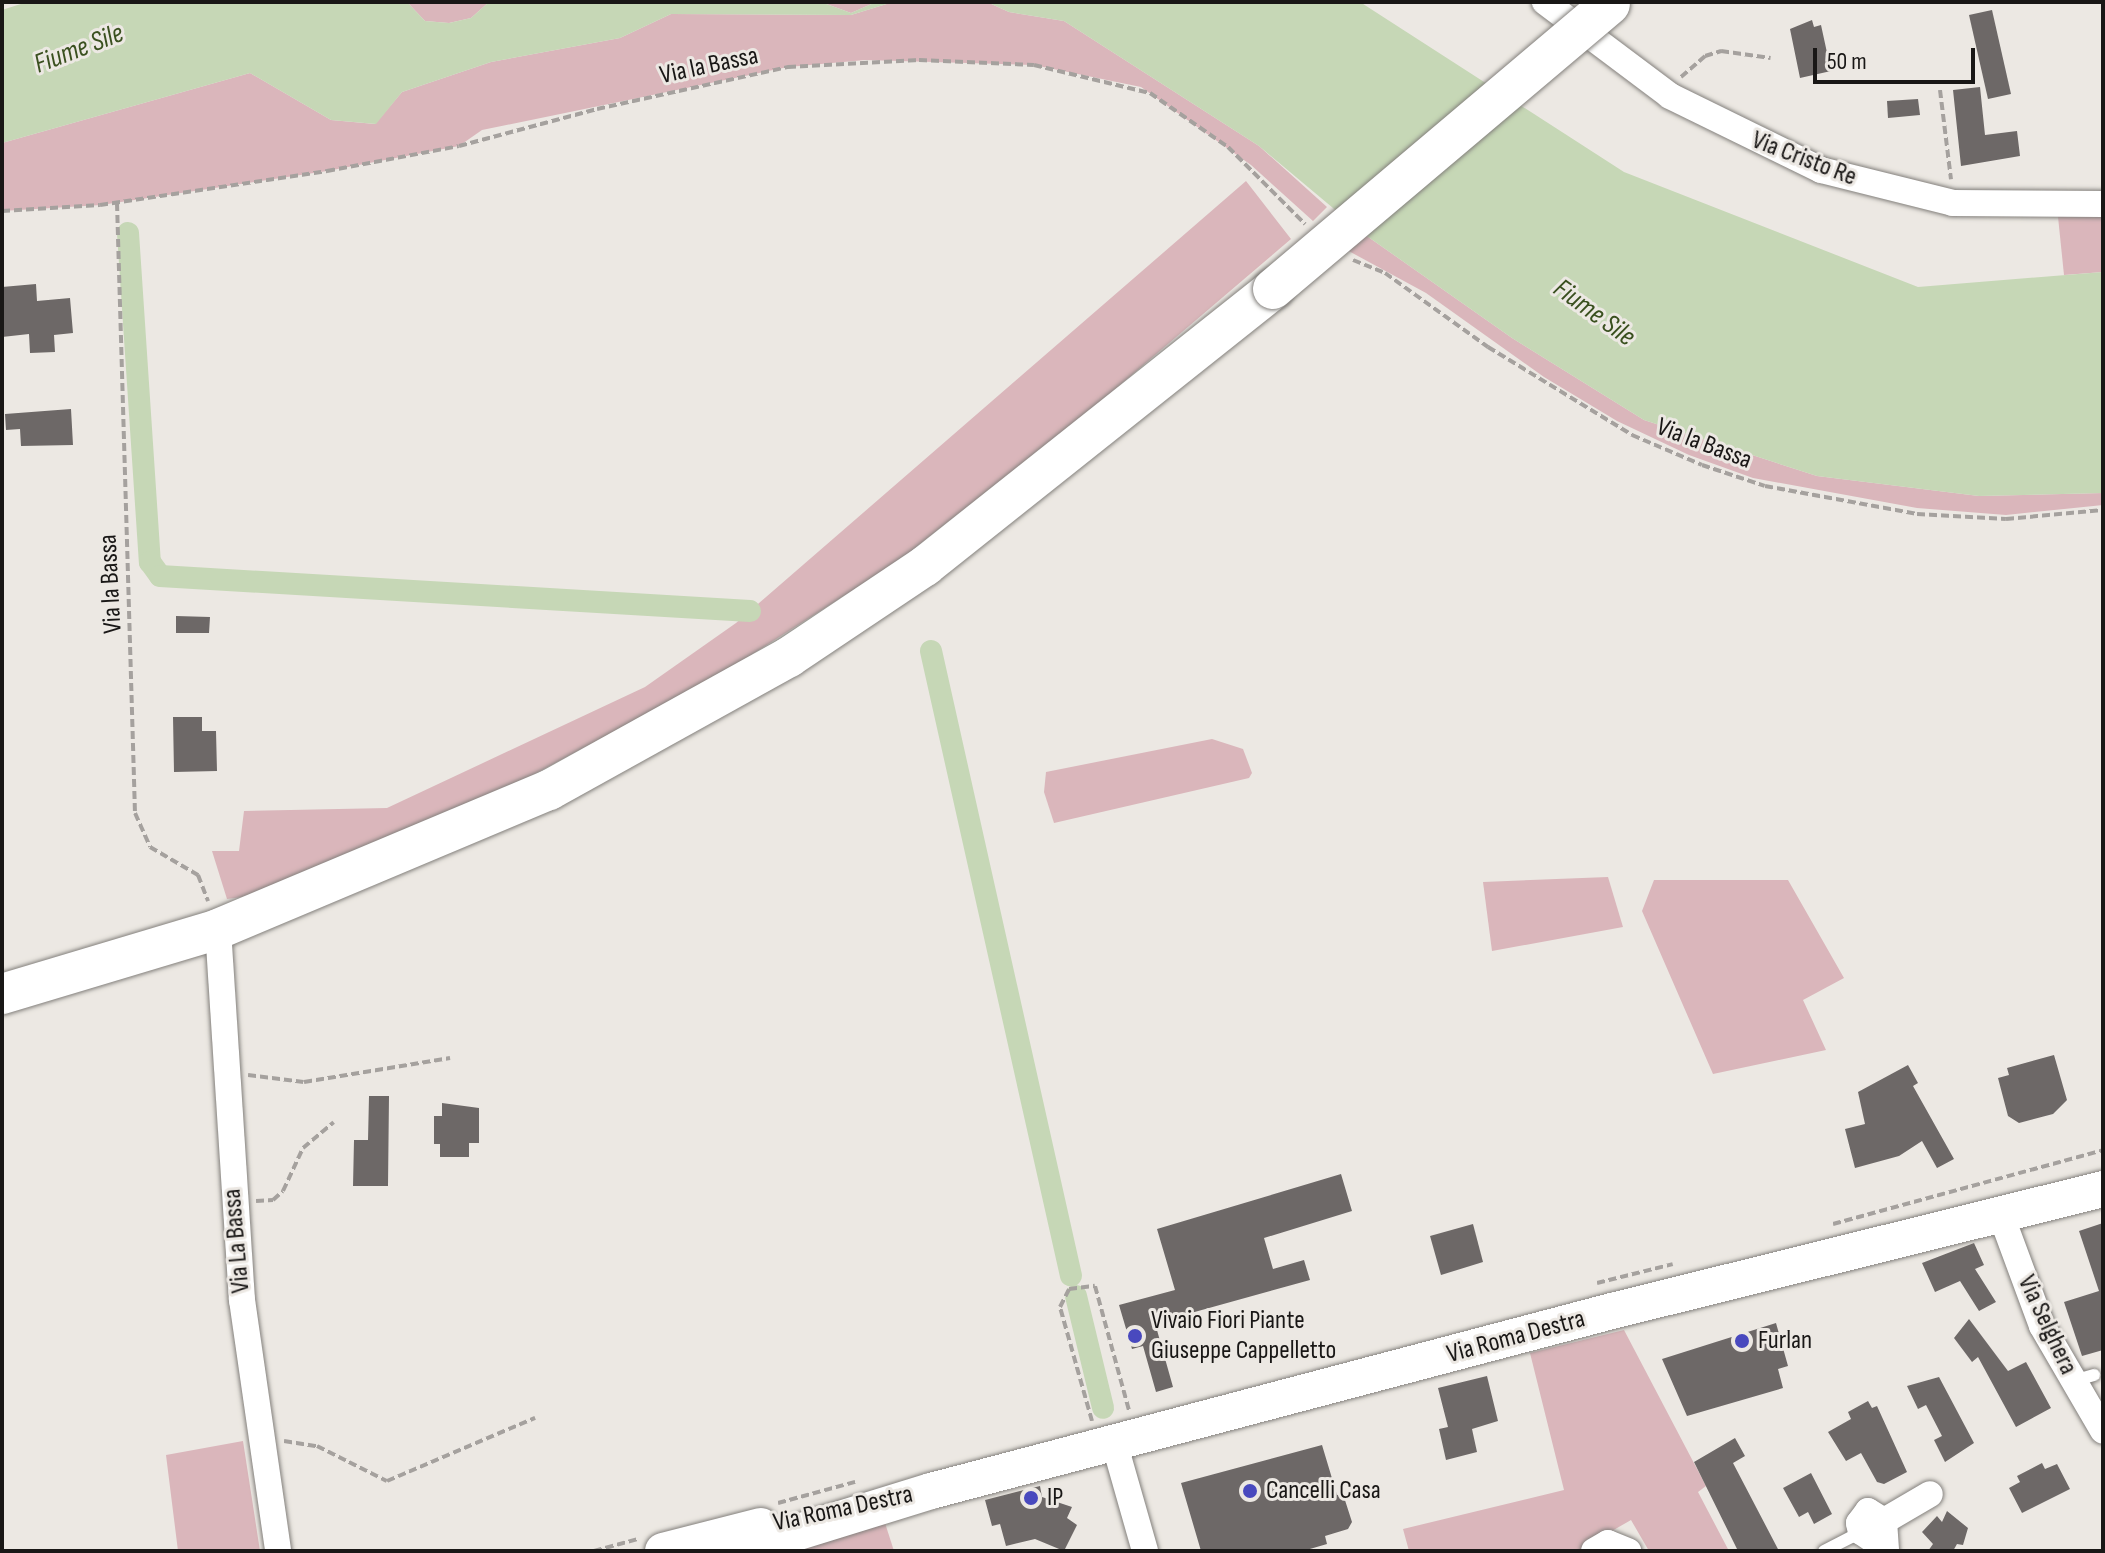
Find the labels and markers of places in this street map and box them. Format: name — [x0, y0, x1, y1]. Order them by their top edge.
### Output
place label: Vivaio Fiori Piante Giuseppe Cappelletto — [1151, 1305, 1336, 1366]
place label: Furlan — [1758, 1325, 1812, 1357]
marker: Vivaio Fiori Piante Giuseppe Cappelletto — [1126, 1327, 1144, 1345]
marker: Furlan — [1733, 1332, 1751, 1350]
place label: Cancelli Casa — [1266, 1475, 1381, 1507]
place label: IP — [1047, 1482, 1063, 1514]
marker: Cancelli Casa — [1241, 1482, 1259, 1500]
marker: IP — [1022, 1489, 1040, 1507]

